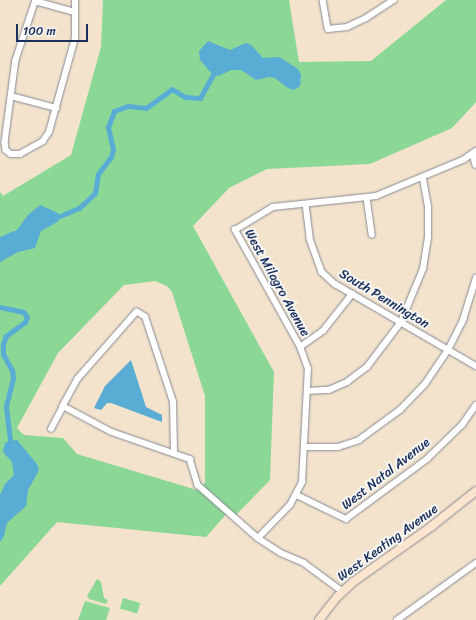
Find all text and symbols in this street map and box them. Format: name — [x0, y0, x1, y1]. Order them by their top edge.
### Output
scale bar — [18, 16, 90, 42]
text: 100 m — [23, 20, 56, 42]
street label: West Milagro Avenue — [241, 227, 313, 339]
street label: South Pennington — [336, 266, 432, 332]
street label: West Natal Avenue — [339, 435, 433, 513]
street label: West Keating Avenue — [335, 501, 441, 585]

